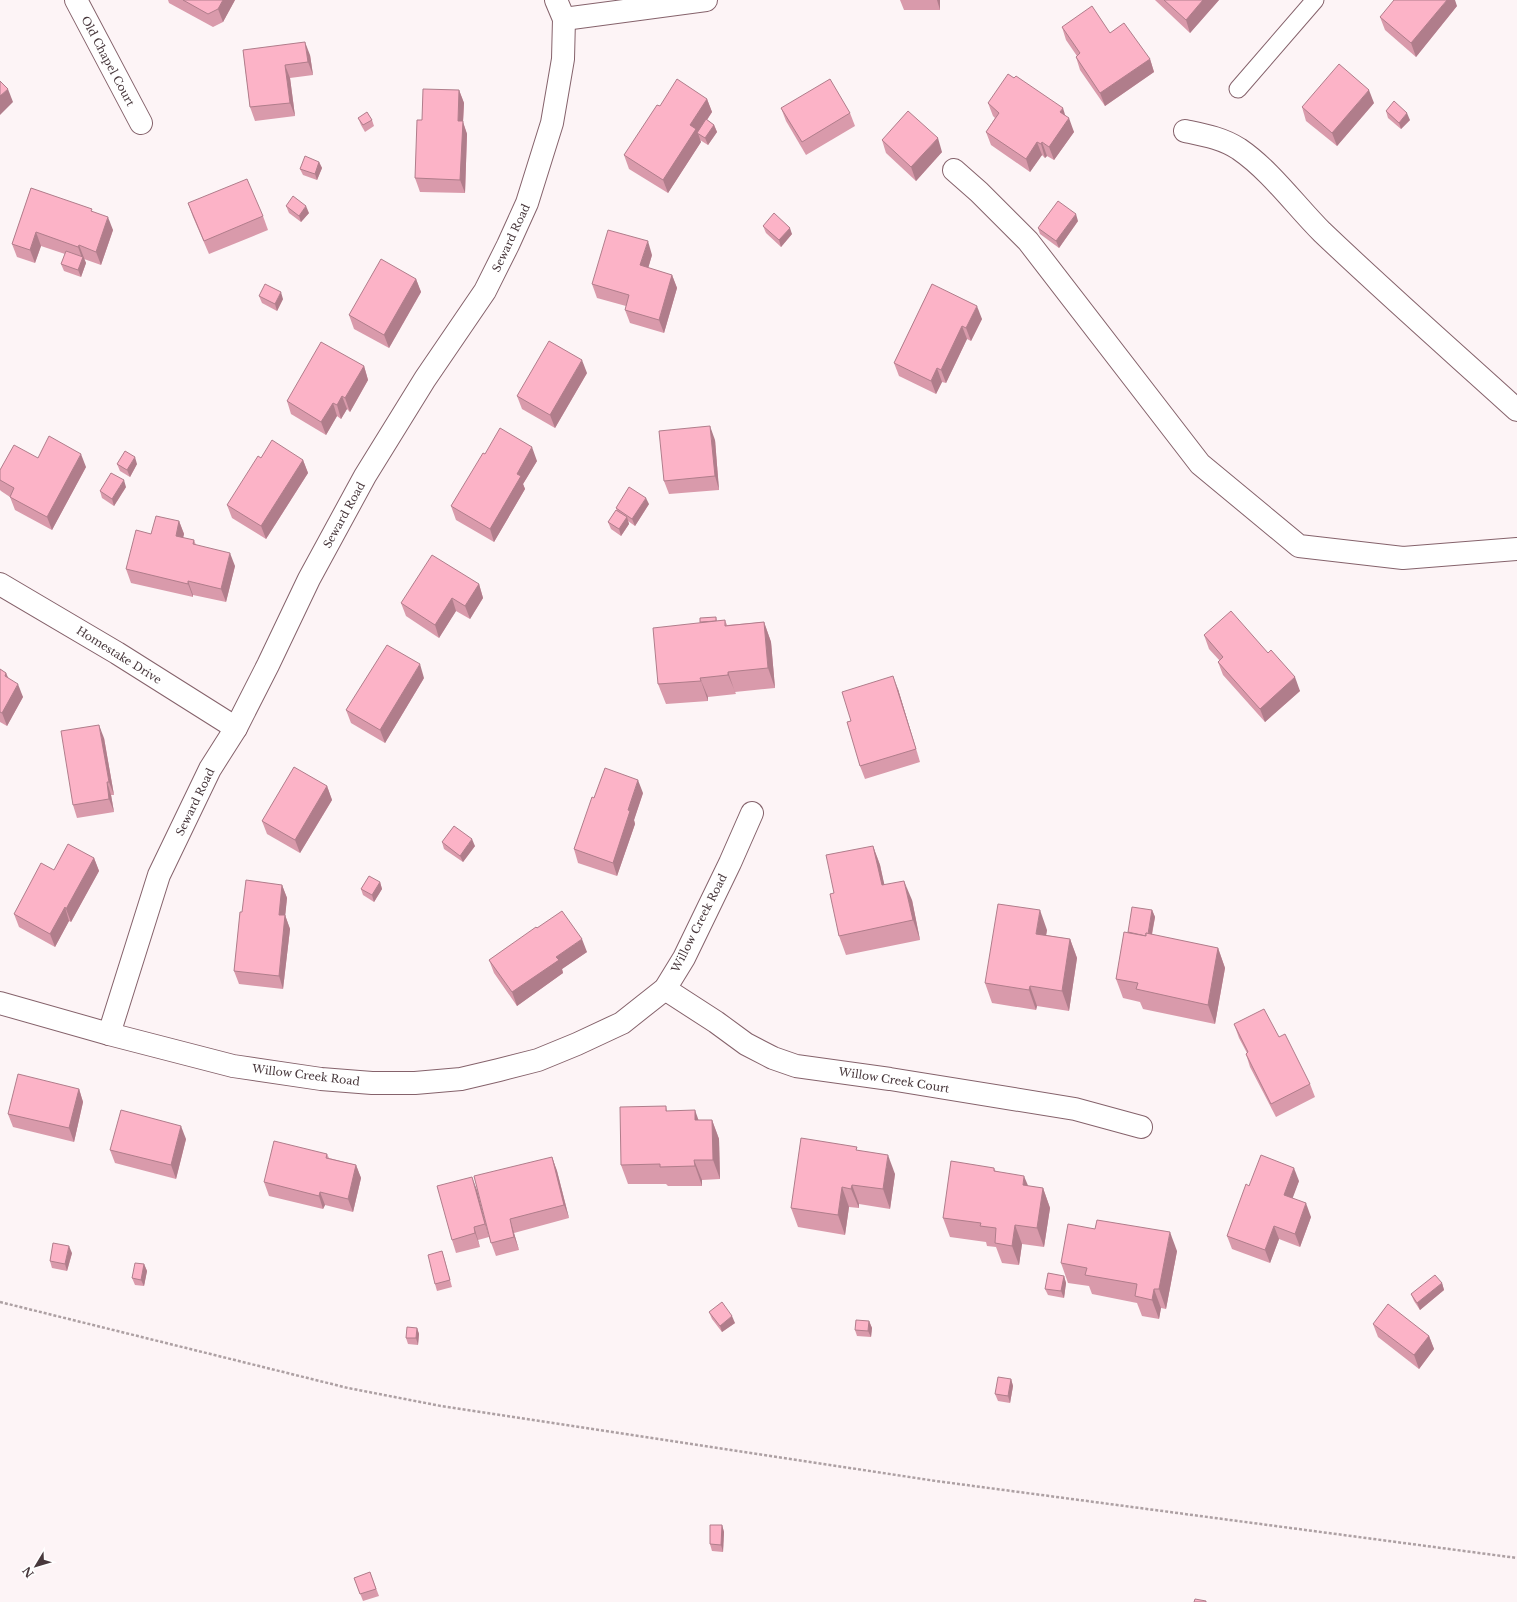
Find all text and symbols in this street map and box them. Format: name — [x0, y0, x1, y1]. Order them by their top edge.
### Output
street label: Old Chapel Court — [78, 13, 138, 109]
street label: Seward Road — [489, 201, 533, 274]
street label: Seward Road — [320, 479, 368, 551]
street label: Homestake Drive — [74, 623, 164, 687]
street label: Seward Road — [173, 765, 218, 838]
street label: Willow Creek Road — [668, 871, 730, 975]
street label: Willow Creek Road — [250, 1061, 361, 1089]
street label: Willow Creek Court — [837, 1064, 951, 1096]
north arrow — [16, 1546, 56, 1586]
text: N — [19, 1563, 37, 1581]

